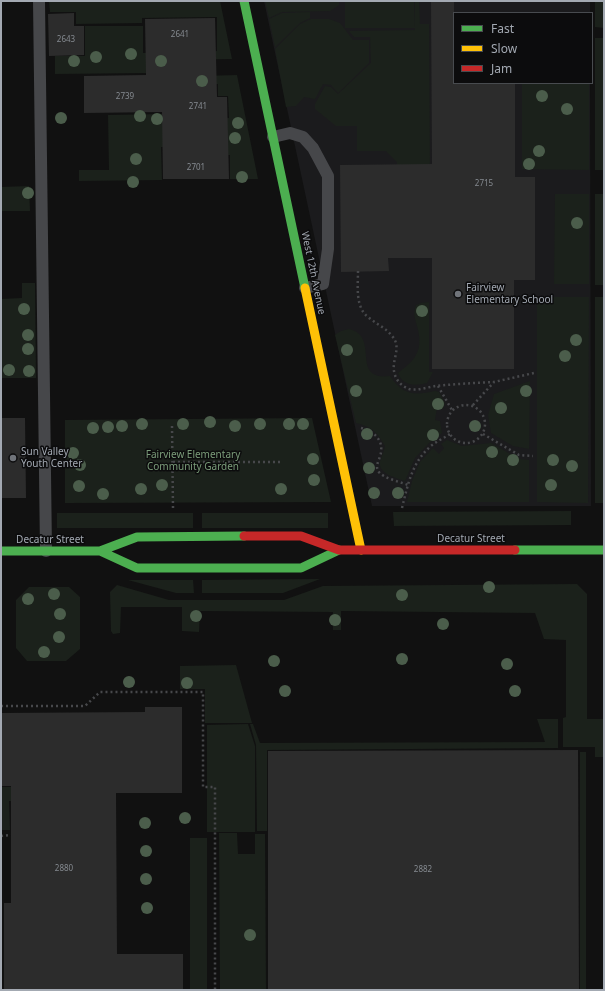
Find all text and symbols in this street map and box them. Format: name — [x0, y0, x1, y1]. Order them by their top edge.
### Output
legend — [453, 12, 593, 84]
text: Fast — [491, 20, 514, 37]
house number: 2641 — [171, 30, 189, 40]
house number: 2643 — [57, 35, 75, 45]
text: Slow — [491, 40, 517, 57]
text: Jam — [491, 60, 512, 77]
house number: 2739 — [116, 92, 134, 102]
house number: 2741 — [189, 102, 207, 112]
house number: 2701 — [187, 163, 205, 173]
house number: 2715 — [475, 179, 493, 189]
street label: West 12th Avenue — [298, 230, 328, 316]
place label: Fairview Elementary School — [466, 282, 553, 306]
marker: Fairview Elementary School — [453, 289, 463, 299]
place label: Sun Valley Youth Center — [21, 446, 82, 470]
park label: Fairview Elementary Community Garden — [146, 449, 240, 472]
marker: Sun Valley Youth Center — [8, 453, 18, 463]
street label: Decatur Street — [437, 533, 505, 545]
street label: Decatur Street — [16, 534, 84, 546]
house number: 2880 — [55, 864, 73, 874]
house number: 2882 — [414, 865, 432, 875]

